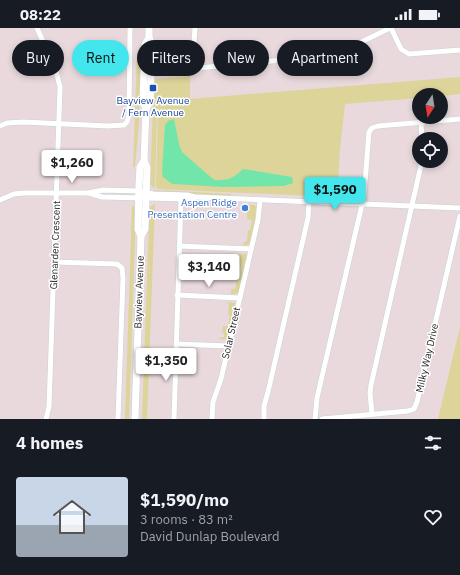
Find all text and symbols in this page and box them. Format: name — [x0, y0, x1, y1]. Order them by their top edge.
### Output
text: 08:22 — [20, 5, 61, 24]
chip: Buy — [12, 40, 64, 76]
chip: Rent — [72, 40, 129, 76]
chip: Filters — [137, 40, 205, 76]
chip: New — [213, 40, 269, 76]
chip: Apartment — [277, 40, 373, 76]
marker: Bayview Avenue / Fern Avenue — [148, 83, 158, 93]
north arrow — [412, 88, 448, 124]
map controls — [412, 88, 448, 168]
place label: Bayview Avenue / Fern Avenue — [116, 94, 190, 119]
button: locate — [412, 132, 448, 168]
pin: $1,260 — [39, 150, 105, 184]
text: $1,260 — [50, 154, 94, 171]
pin: $1,590 — [302, 177, 368, 211]
text: $1,590 — [313, 181, 357, 198]
place label: Aspen Ridge Presentation Centre — [147, 196, 237, 221]
street label: Glenarden Crescent — [47, 200, 63, 290]
marker: Aspen Ridge Presentation Centre — [240, 203, 250, 213]
pin: $3,140 — [176, 254, 242, 288]
street label: Bayview Avenue — [131, 255, 147, 329]
text: $3,140 — [187, 258, 231, 275]
street label: Solar Street — [219, 305, 243, 360]
street label: Milky Way Drive — [413, 322, 441, 394]
pin: $1,350 — [133, 348, 199, 382]
text: $1,350 — [144, 352, 188, 369]
text: 4 homes — [16, 432, 83, 454]
icon: filters — [422, 432, 444, 454]
text: $1,590/mo — [140, 489, 229, 511]
icon: home — [48, 493, 96, 541]
icon: heart — [422, 506, 444, 528]
text: 3 rooms · 83 m² — [140, 511, 233, 528]
text: David Dunlap Boulevard — [140, 528, 280, 545]

